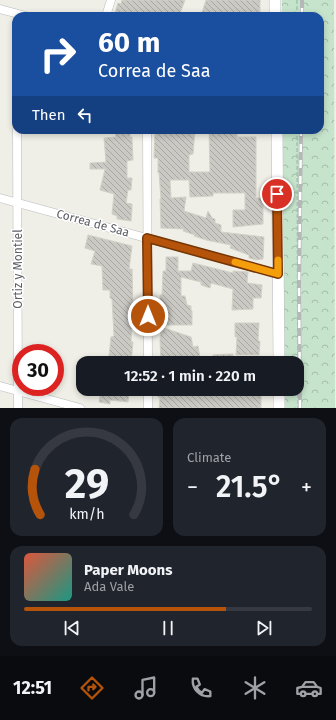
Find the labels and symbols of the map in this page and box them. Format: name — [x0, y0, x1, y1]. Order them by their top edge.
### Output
pin — [260, 177, 294, 211]
street label: Correa de Saa — [55, 207, 131, 239]
street label: Ortiz y Montiel — [11, 229, 25, 309]
position arrow — [127, 295, 169, 337]
speed limit sign: 30 — [12, 344, 64, 396]

